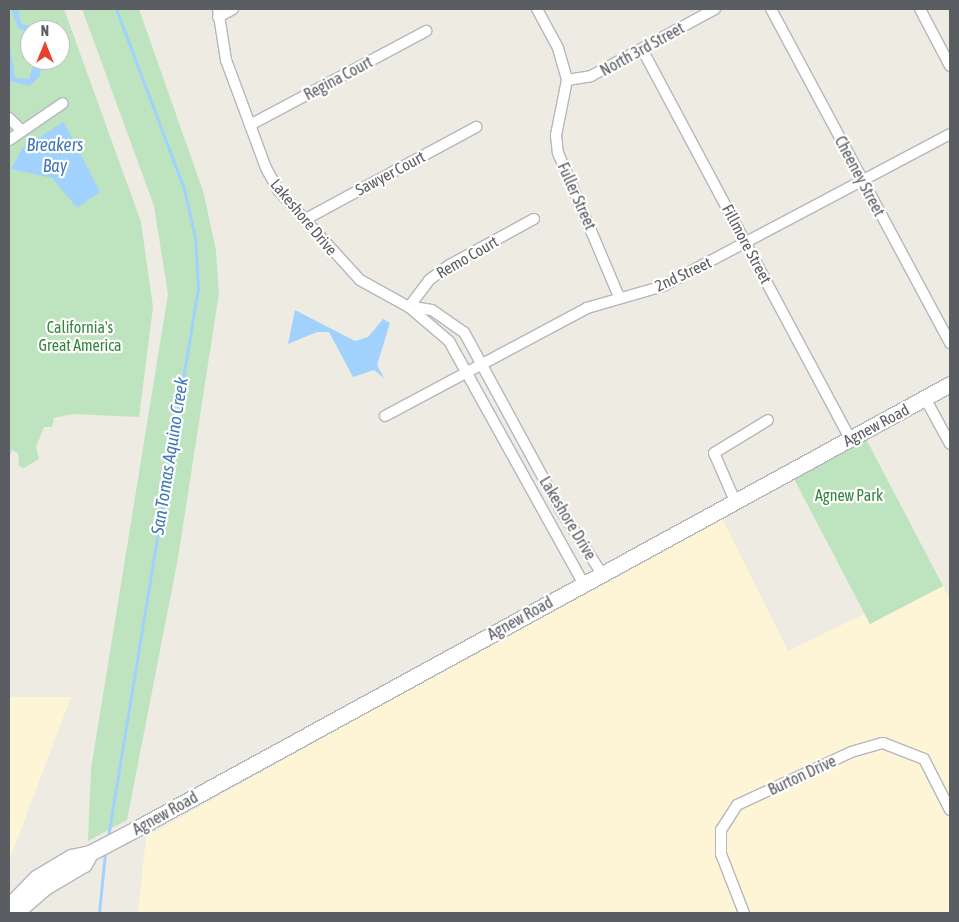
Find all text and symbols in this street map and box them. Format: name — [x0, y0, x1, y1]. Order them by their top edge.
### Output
street label: North 3rd Street — [597, 18, 687, 80]
north arrow — [20, 20, 70, 70]
text: N — [41, 23, 49, 39]
street label: Regina Court — [300, 52, 376, 104]
street label: Cheeney Street — [831, 133, 889, 219]
water label: Breakers Bay — [27, 135, 83, 178]
street label: Sawyer Court — [352, 147, 428, 199]
street label: Fuller Street — [554, 159, 600, 233]
street label: Lakeshore Drive — [267, 175, 341, 259]
street label: Fillmore Street — [718, 201, 776, 287]
street label: Remo Court — [433, 232, 501, 282]
street label: 2nd Street — [652, 253, 714, 295]
park label: California's Great America — [38, 317, 122, 355]
water label: San Tomas Aquino Creek — [147, 376, 193, 536]
street label: Agnew Road — [840, 400, 912, 450]
street label: Lakeshore Drive — [536, 473, 600, 563]
park label: Agnew Park — [815, 485, 883, 505]
street label: Agnew Road — [484, 592, 556, 644]
street label: Burton Drive — [765, 751, 839, 799]
street label: Agnew Road — [129, 787, 201, 839]

